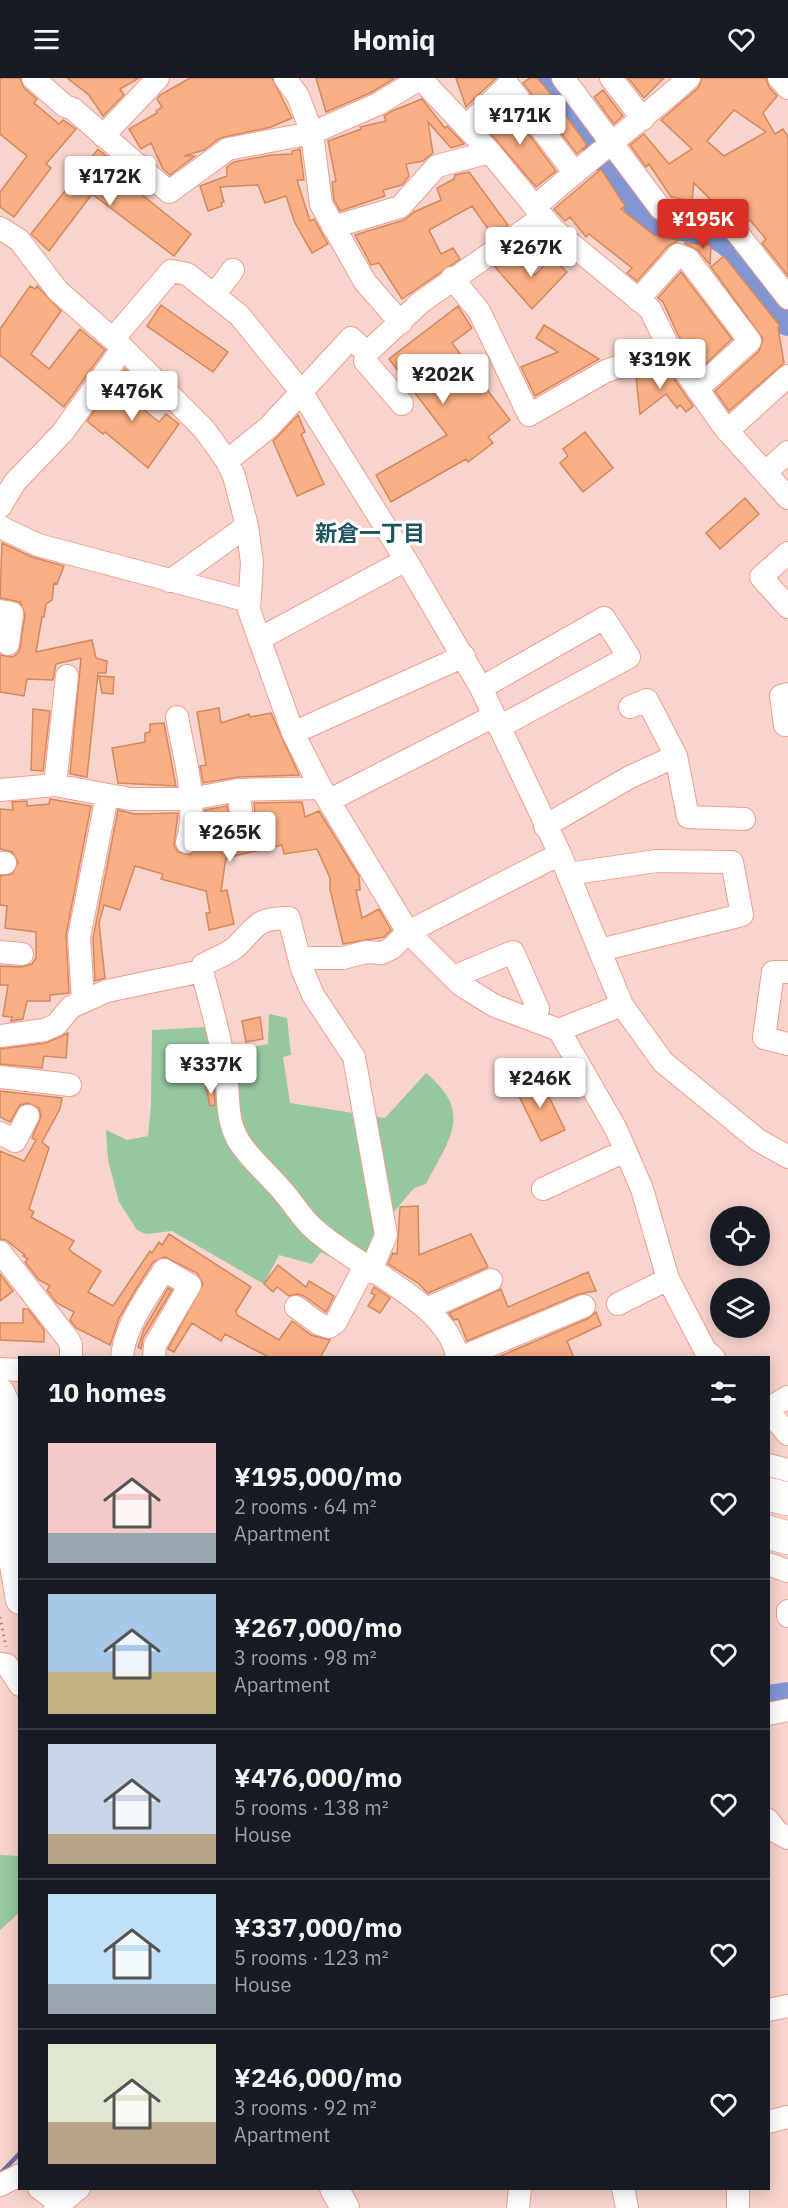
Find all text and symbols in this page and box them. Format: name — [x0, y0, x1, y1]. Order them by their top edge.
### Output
text: Homiq — [352, 22, 436, 57]
icon: menu — [30, 23, 63, 56]
icon: heart — [725, 23, 758, 56]
pin: ¥171K — [478, 95, 562, 146]
text: ¥171K — [489, 101, 551, 128]
pin: ¥172K — [68, 156, 152, 207]
text: ¥172K — [79, 162, 141, 189]
pin: ¥195K — [661, 199, 745, 250]
text: ¥195K — [672, 205, 734, 232]
pin: ¥267K — [489, 227, 573, 278]
text: ¥267K — [500, 233, 562, 260]
pin: ¥319K — [618, 339, 702, 390]
text: ¥319K — [629, 345, 691, 372]
pin: ¥202K — [401, 354, 485, 405]
text: ¥202K — [412, 360, 474, 387]
pin: ¥476K — [90, 371, 174, 422]
text: ¥476K — [101, 377, 163, 404]
district label: 新倉一丁目 — [315, 518, 425, 547]
pin: ¥265K — [188, 812, 272, 863]
text: ¥265K — [199, 818, 261, 845]
pin: ¥337K — [169, 1044, 253, 1095]
text: ¥337K — [180, 1050, 242, 1077]
pin: ¥246K — [498, 1058, 582, 1109]
text: ¥246K — [509, 1064, 571, 1091]
map controls — [710, 1206, 770, 1338]
button: locate — [710, 1206, 770, 1266]
button: layers — [710, 1278, 770, 1338]
text: 10 homes — [48, 1375, 166, 1409]
icon: filters — [707, 1376, 740, 1409]
text: ¥195,000/mo — [234, 1459, 402, 1493]
icon: home — [96, 1467, 168, 1539]
icon: heart — [707, 1487, 740, 1520]
text: 2 rooms · 64 m² — [234, 1493, 377, 1520]
text: Apartment — [234, 1520, 330, 1547]
text: ¥267,000/mo — [234, 1610, 402, 1644]
icon: home — [96, 1618, 168, 1690]
icon: heart — [707, 1638, 740, 1671]
text: 3 rooms · 98 m² — [234, 1644, 377, 1671]
text: Apartment — [234, 1671, 330, 1698]
text: ¥476,000/mo — [234, 1760, 402, 1794]
icon: home — [96, 1768, 168, 1840]
icon: heart — [707, 1788, 740, 1821]
text: 5 rooms · 138 m² — [234, 1794, 389, 1821]
text: House — [234, 1821, 291, 1848]
text: ¥337,000/mo — [234, 1910, 402, 1944]
icon: home — [96, 1918, 168, 1990]
icon: heart — [707, 1938, 740, 1971]
text: 5 rooms · 123 m² — [234, 1944, 389, 1971]
text: House — [234, 1971, 291, 1998]
text: ¥246,000/mo — [234, 2060, 402, 2094]
icon: home — [96, 2068, 168, 2140]
icon: heart — [707, 2088, 740, 2121]
text: 3 rooms · 92 m² — [234, 2094, 377, 2121]
text: Apartment — [234, 2121, 330, 2148]

